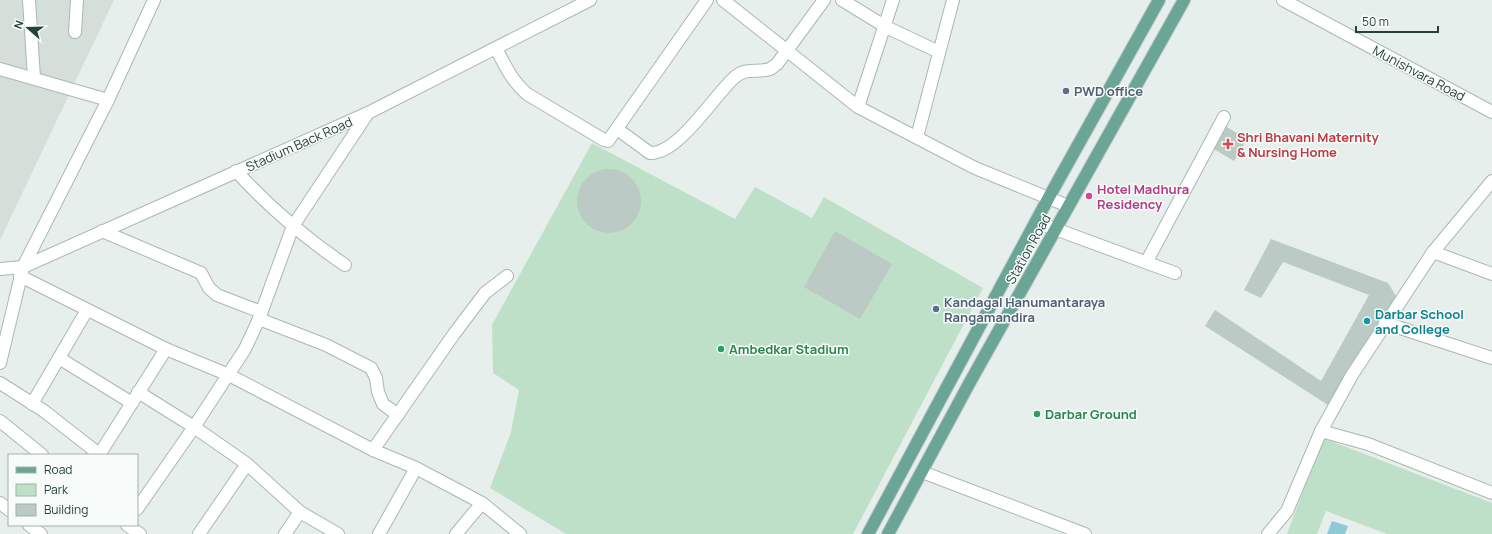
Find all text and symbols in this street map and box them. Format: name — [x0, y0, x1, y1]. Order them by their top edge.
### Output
north arrow — [8, 8, 48, 48]
scale bar — [1356, 8, 1438, 34]
text: 50 m — [1362, 13, 1389, 30]
text: N — [10, 18, 27, 31]
street label: Munishvara Road — [1370, 41, 1468, 105]
place label: PWD office — [1074, 82, 1143, 100]
marker: PWD office — [1061, 86, 1071, 96]
street label: Stadium Back Road — [243, 112, 355, 176]
place label: Shri Bhavani Maternity & Nursing Home — [1237, 128, 1379, 161]
marker: Shri Bhavani Maternity & Nursing Home — [1222, 138, 1234, 150]
place label: Hotel Madhura Residency — [1097, 180, 1189, 213]
marker: Hotel Madhura Residency — [1084, 191, 1094, 201]
street label: Station Road — [1001, 211, 1055, 287]
place label: Kandagal Hanumantaraya Rangamandira — [944, 293, 1105, 326]
marker: Kandagal Hanumantaraya Rangamandira — [931, 304, 941, 314]
place label: Darbar School and College — [1375, 305, 1464, 338]
marker: Darbar School and College — [1362, 316, 1372, 326]
place label: Ambedkar Stadium — [729, 340, 849, 358]
marker: Ambedkar Stadium — [716, 344, 726, 354]
place label: Darbar Ground — [1045, 405, 1137, 423]
marker: Darbar Ground — [1032, 409, 1042, 419]
legend — [8, 454, 138, 526]
text: Road — [44, 461, 72, 478]
text: Park — [44, 481, 69, 498]
text: Building — [44, 501, 88, 518]

